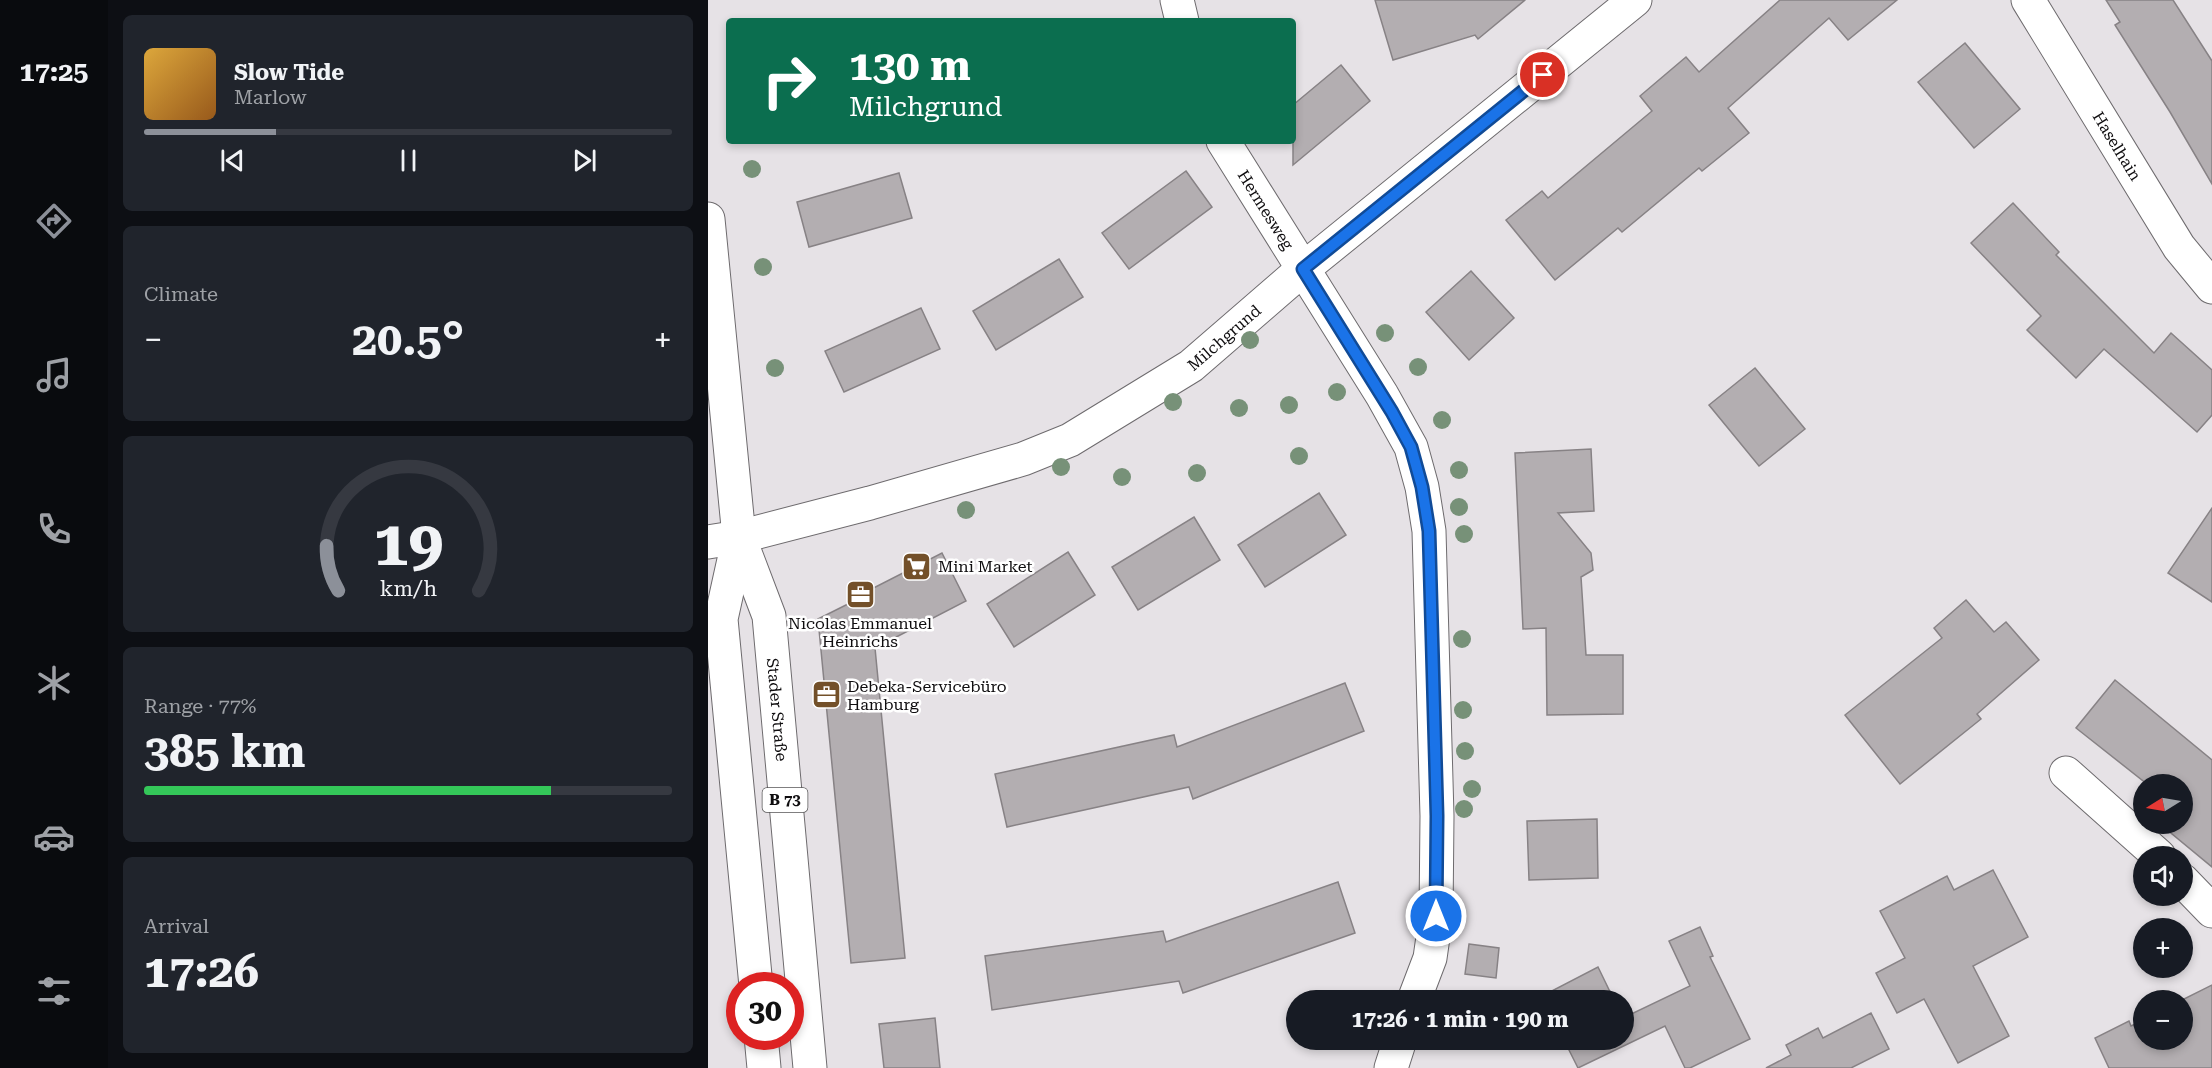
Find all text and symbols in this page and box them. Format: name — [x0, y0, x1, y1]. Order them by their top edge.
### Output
text: 130 m — [849, 41, 971, 90]
icon: right — [750, 42, 828, 120]
pin — [1517, 49, 1568, 100]
text: 17:25 — [20, 56, 88, 88]
icon: arrive — [1526, 58, 1559, 91]
text: Slow Tide — [234, 60, 344, 85]
text: Marlow — [234, 85, 307, 109]
text: Milchgrund — [849, 91, 1002, 123]
street label: Haselhain — [2088, 108, 2145, 184]
icon: previous — [216, 144, 249, 177]
icon: pause — [392, 144, 425, 177]
icon: next — [568, 144, 601, 177]
street label: Hermesweg — [1234, 167, 1298, 254]
icon: directions — [33, 200, 75, 242]
text: Climate — [144, 282, 218, 306]
street label: Milchgrund — [1184, 301, 1265, 375]
text: 20.5° — [352, 313, 464, 366]
text: − — [144, 320, 162, 359]
text: + — [654, 320, 672, 359]
icon: music — [33, 354, 75, 396]
text: 19 — [373, 507, 443, 580]
icon: phone — [33, 508, 75, 550]
supermarket icon: Mini Market — [901, 550, 933, 582]
place label: Mini Market — [938, 557, 1033, 576]
text: km/h — [379, 576, 437, 601]
office icon: Nicolas Emmanuel Heinrichs — [844, 579, 876, 611]
place label: Nicolas Emmanuel Heinrichs — [788, 614, 932, 651]
street label: Stader Straße — [763, 657, 791, 762]
icon: climate — [33, 662, 75, 704]
place label: Debeka-Servicebüro Hamburg — [847, 677, 1007, 714]
office icon: Debeka-Servicebüro Hamburg — [810, 679, 842, 711]
text: Range · 77% — [144, 694, 256, 718]
text: 385 km — [144, 725, 305, 778]
north arrow — [2133, 774, 2193, 834]
map controls — [2133, 774, 2193, 1050]
road number: B 73 — [762, 788, 808, 812]
icon: car — [33, 816, 75, 858]
button: sound — [2133, 846, 2193, 906]
position arrow — [1404, 884, 1468, 948]
text: Arrival — [144, 914, 209, 938]
button: + — [2133, 918, 2193, 978]
text: 17:26 — [144, 945, 259, 998]
icon: filters — [33, 970, 75, 1012]
speed limit sign: 30 — [726, 972, 804, 1050]
button: − — [2133, 990, 2193, 1050]
text: 17:26 · 1 min · 190 m — [1351, 1007, 1569, 1032]

